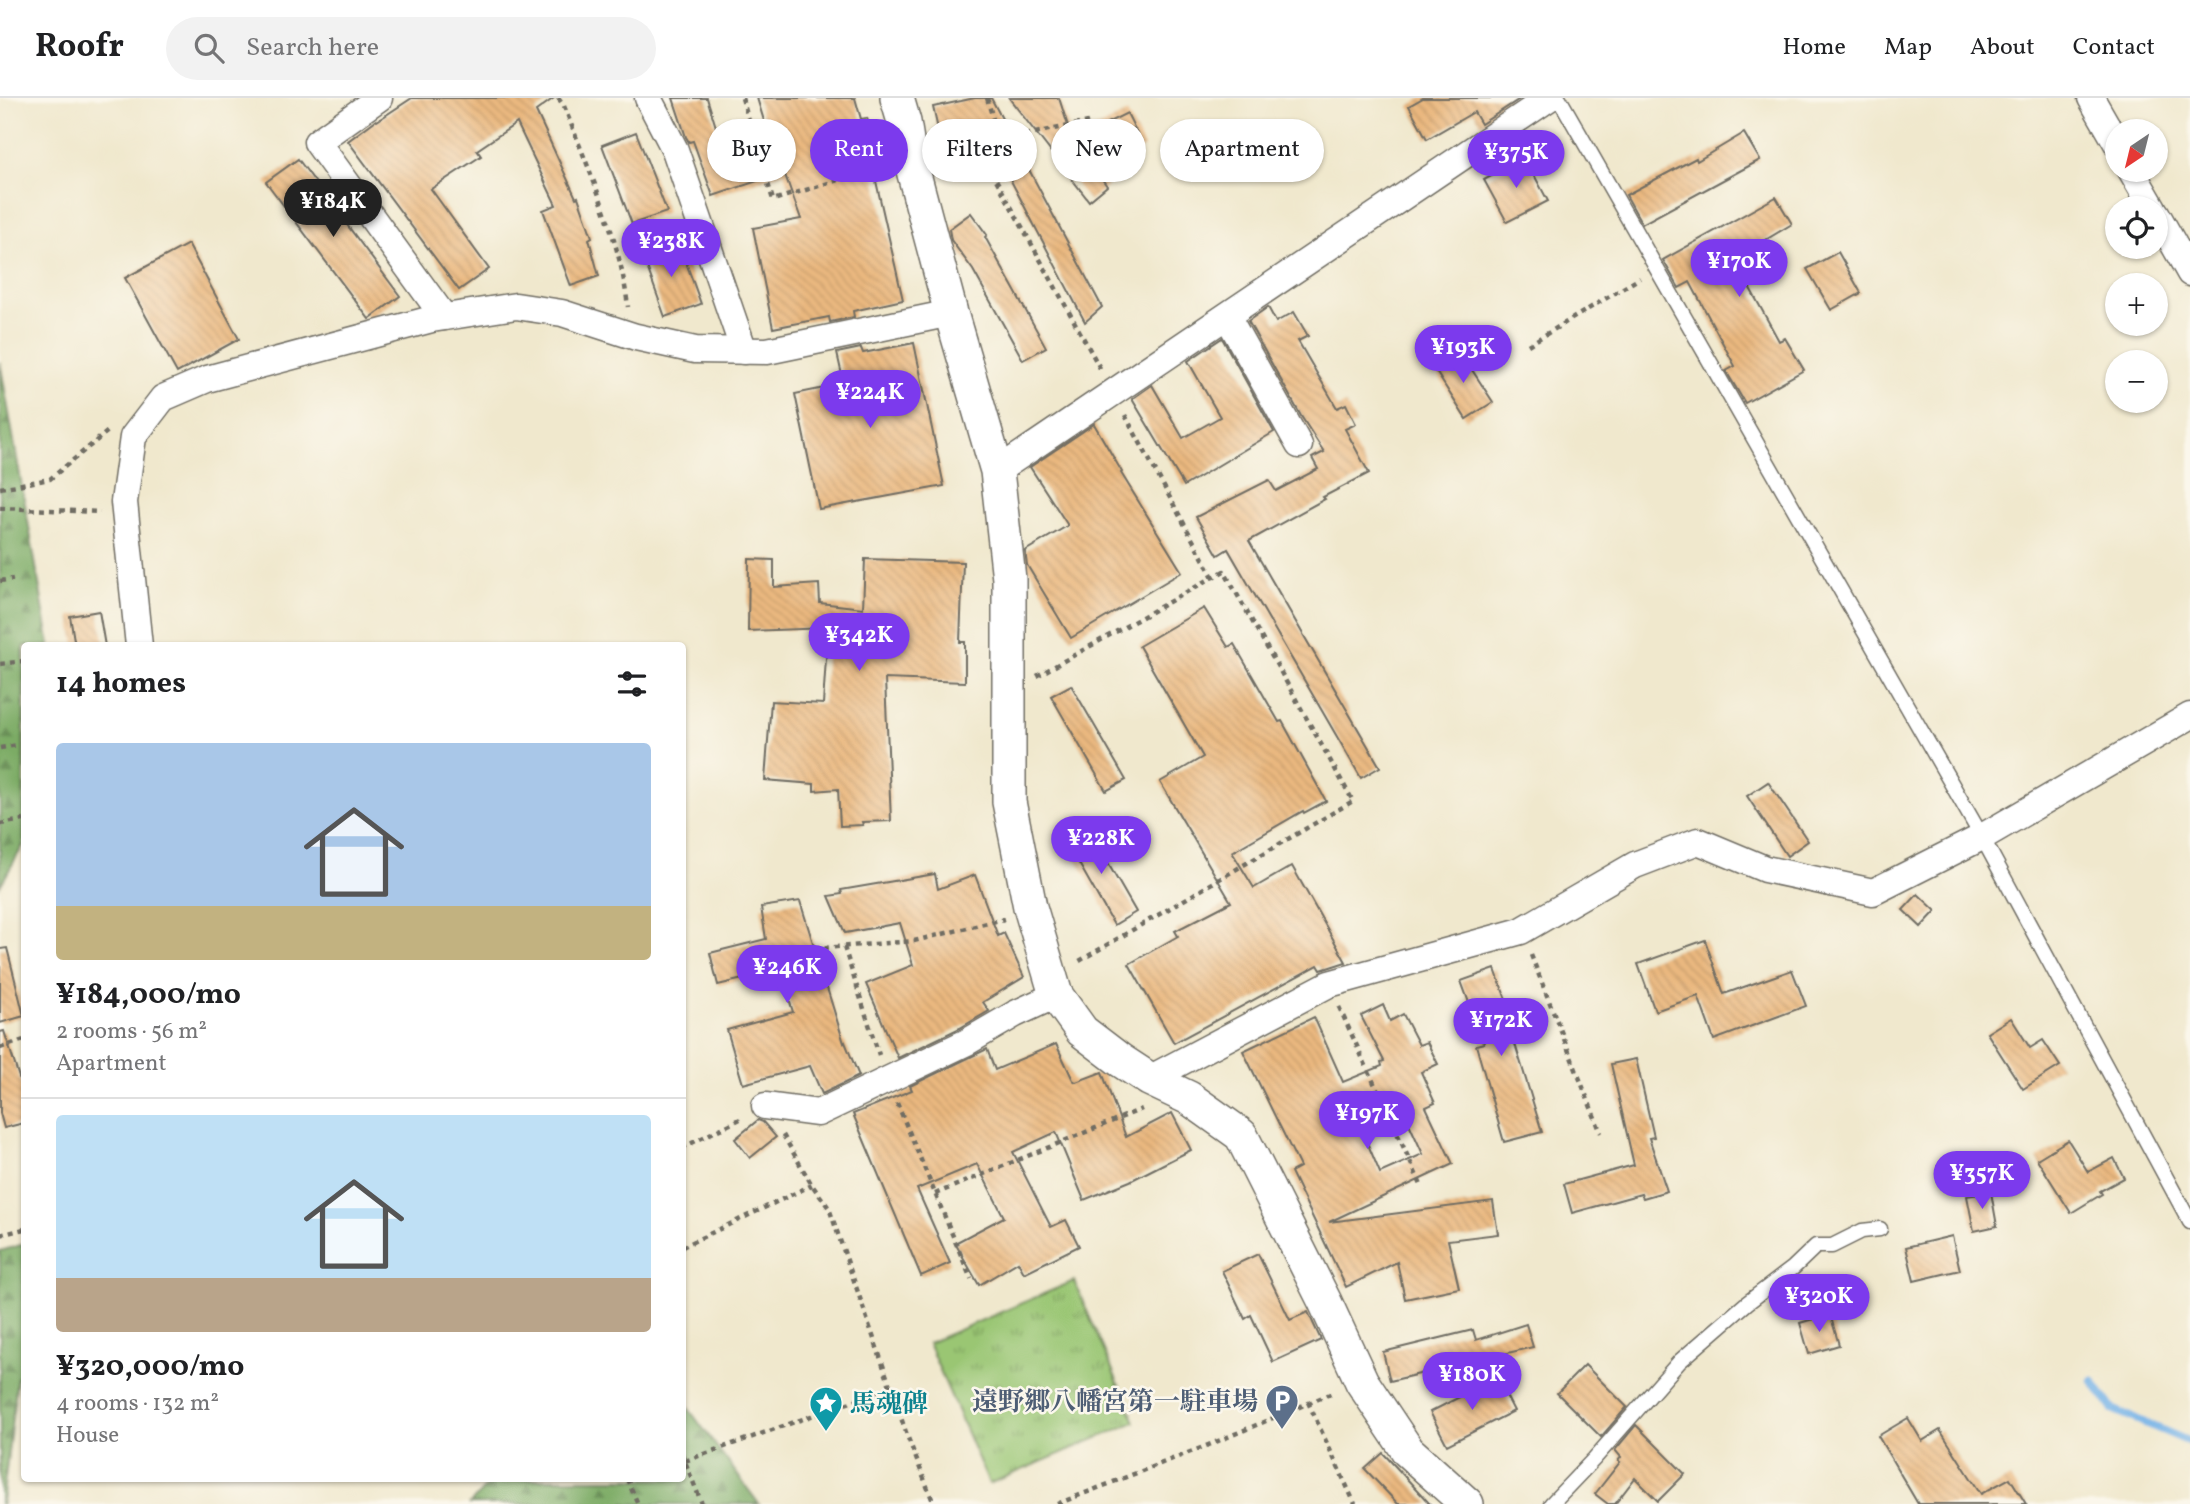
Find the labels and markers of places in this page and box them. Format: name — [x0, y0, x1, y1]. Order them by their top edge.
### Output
pin: ¥375K — [1467, 130, 1565, 190]
pin: ¥184K — [284, 180, 382, 239]
pin: ¥238K — [622, 220, 720, 279]
pin: ¥170K — [1690, 240, 1788, 299]
pin: ¥193K — [1414, 326, 1512, 385]
pin: ¥224K — [821, 370, 919, 430]
pin: ¥342K — [810, 614, 908, 673]
pin: ¥228K — [1052, 816, 1150, 876]
pin: ¥246K — [738, 946, 836, 1005]
pin: ¥172K — [1452, 998, 1550, 1058]
pin: ¥197K — [1318, 1091, 1416, 1151]
pin: ¥357K — [1933, 1152, 2031, 1211]
pin: ¥320K — [1770, 1274, 1868, 1334]
pin: ¥180K — [1423, 1352, 1521, 1412]
parking icon: 遠野郷八幡宮第一駐車場 — [1263, 1382, 1301, 1431]
place icon: 馬魂碑 — [807, 1384, 845, 1433]
place label: 遠野郷八幡宮第一駐車場 — [972, 1385, 1258, 1421]
place label: 馬魂碑 — [850, 1387, 928, 1423]

